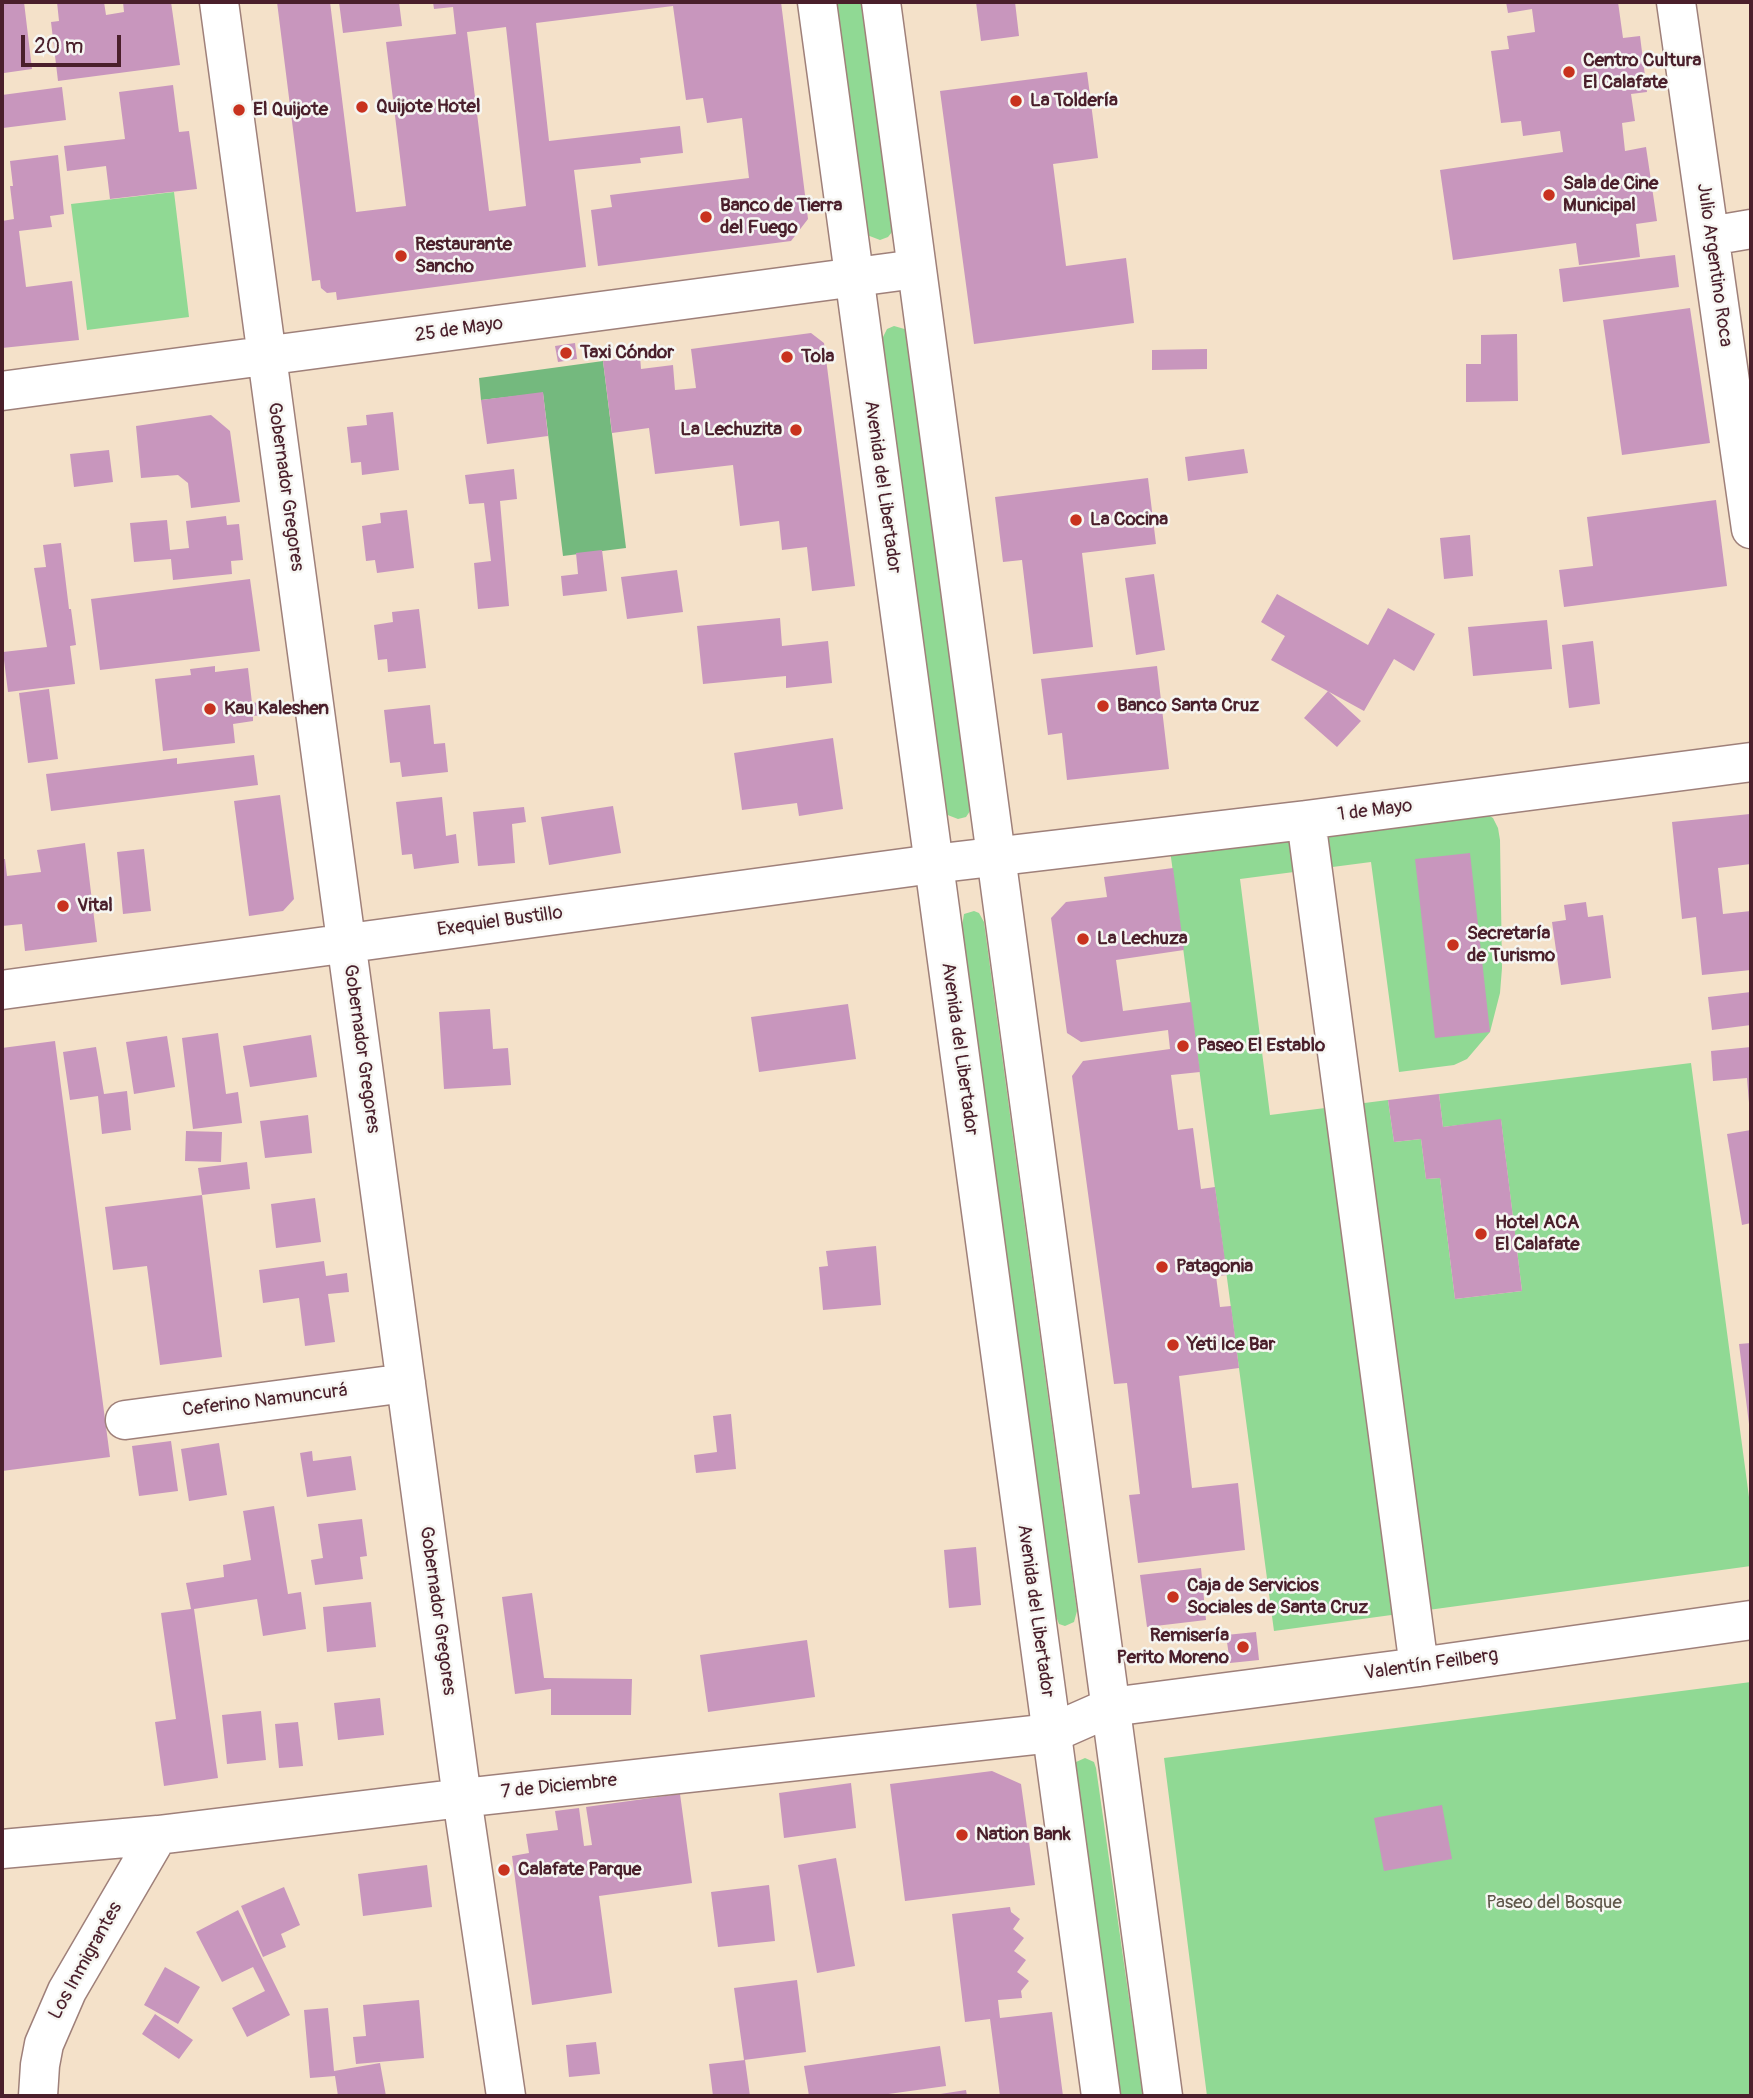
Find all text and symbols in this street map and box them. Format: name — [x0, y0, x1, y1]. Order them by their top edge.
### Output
scale bar — [24, 21, 124, 65]
text: 20 m — [34, 33, 83, 60]
place label: Centro Cultura El Calafate — [1583, 50, 1701, 94]
marker: Centro Cultura El Calafate — [1561, 64, 1577, 80]
place label: La Toldería — [1030, 90, 1118, 112]
marker: La Toldería — [1008, 93, 1024, 109]
place label: Quijote Hotel — [376, 96, 480, 118]
place label: El Quijote — [253, 99, 328, 121]
marker: Quijote Hotel — [354, 99, 370, 115]
marker: El Quijote — [231, 102, 247, 118]
place label: Sala de Cine Municipal — [1563, 173, 1658, 217]
street label: Julio Argentino Roca — [1691, 182, 1737, 348]
marker: Sala de Cine Municipal — [1541, 187, 1557, 203]
place label: Banco de Tierra del Fuego — [720, 195, 842, 239]
marker: Banco de Tierra del Fuego — [698, 209, 714, 225]
place label: Restaurante Sancho — [415, 234, 512, 278]
marker: Restaurante Sancho — [393, 248, 409, 264]
street label: 25 de Mayo — [413, 313, 505, 347]
place label: Taxi Cóndor — [580, 342, 674, 364]
marker: Taxi Cóndor — [558, 345, 574, 361]
place label: Tola — [801, 346, 834, 368]
marker: Tola — [779, 349, 795, 365]
street label: Avenida del Libertador — [859, 399, 905, 575]
street label: Gobernador Gregores — [262, 401, 308, 573]
place label: La Lechuzita — [680, 419, 782, 441]
marker: La Lechuzita — [788, 422, 804, 438]
place label: La Cocina — [1090, 509, 1168, 531]
marker: La Cocina — [1068, 512, 1084, 528]
place label: Banco Santa Cruz — [1117, 695, 1259, 717]
place label: Kau Kaleshen — [224, 698, 329, 720]
marker: Banco Santa Cruz — [1095, 698, 1111, 714]
marker: Kau Kaleshen — [202, 701, 218, 717]
street label: 1 de Mayo — [1336, 795, 1414, 827]
place label: Vital — [77, 895, 113, 917]
marker: Vital — [55, 898, 71, 914]
street label: Exequiel Bustillo — [436, 902, 564, 942]
place label: Secretaría de Turismo — [1467, 923, 1555, 967]
place label: La Lechuza — [1097, 928, 1188, 950]
marker: La Lechuza — [1075, 931, 1091, 947]
marker: Secretaría de Turismo — [1445, 937, 1461, 953]
street label: Avenida del Libertador — [936, 961, 982, 1137]
street label: Gobernador Gregores — [338, 963, 384, 1135]
place label: Paseo El Establo — [1197, 1035, 1325, 1057]
marker: Paseo El Establo — [1175, 1038, 1191, 1054]
place label: Hotel ACA El Calafate — [1495, 1212, 1580, 1256]
marker: Hotel ACA El Calafate — [1473, 1226, 1489, 1242]
place label: Patagonia — [1176, 1256, 1253, 1278]
marker: Patagonia — [1154, 1259, 1170, 1275]
place label: Yeti Ice Bar — [1187, 1334, 1275, 1356]
marker: Yeti Ice Bar — [1165, 1337, 1181, 1353]
street label: Ceferino Namuncurá — [181, 1380, 349, 1422]
street label: Avenida del Libertador — [1012, 1523, 1058, 1699]
street label: Gobernador Gregores — [414, 1525, 460, 1697]
place label: Caja de Servicios Sociales de Santa Cruz — [1187, 1575, 1368, 1619]
marker: Caja de Servicios Sociales de Santa Cruz — [1165, 1589, 1181, 1605]
place label: Remisería Perito Moreno — [1116, 1625, 1229, 1669]
marker: Remisería Perito Moreno — [1235, 1639, 1251, 1655]
street label: Valentín Feilberg — [1362, 1644, 1500, 1686]
street label: 7 de Diciembre — [500, 1770, 618, 1804]
place label: Nation Bank — [976, 1824, 1071, 1846]
marker: Nation Bank — [954, 1827, 970, 1843]
place label: Calafate Parque — [518, 1859, 641, 1881]
marker: Calafate Parque — [496, 1862, 512, 1878]
park label: Paseo del Bosque — [1486, 1892, 1622, 1914]
street label: Los Inmigrantes — [44, 1898, 128, 2024]

